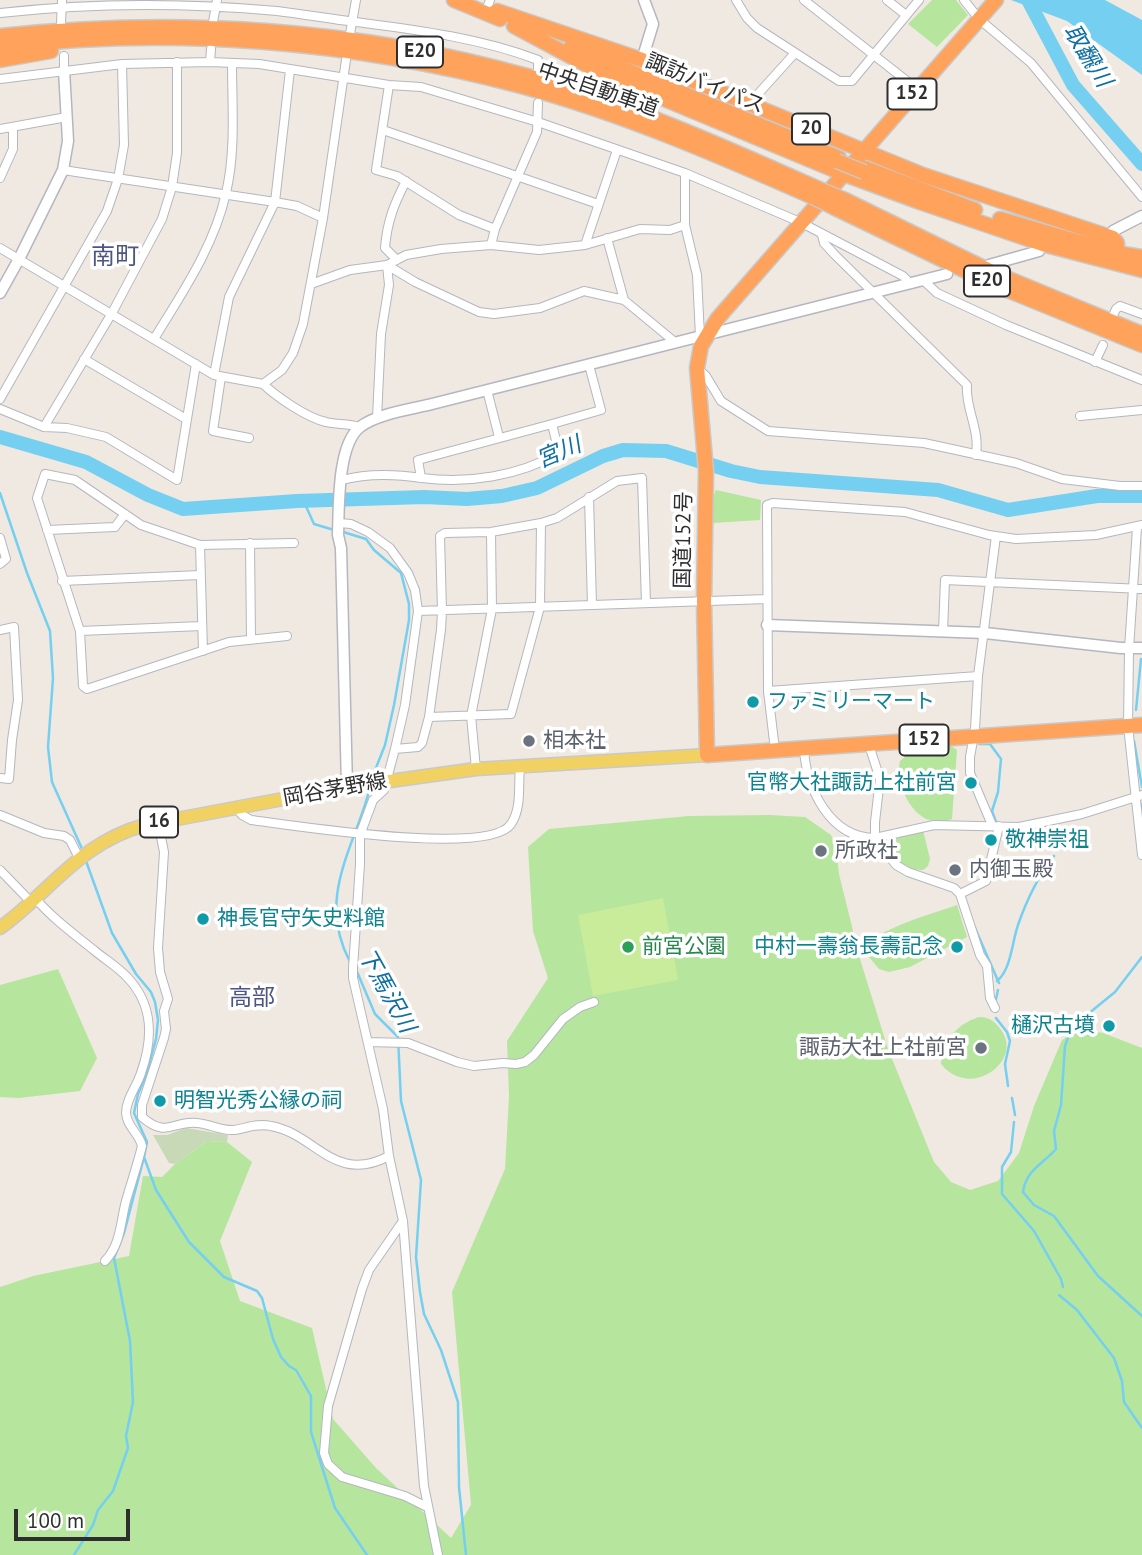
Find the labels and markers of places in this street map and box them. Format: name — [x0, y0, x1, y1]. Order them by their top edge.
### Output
place label: ファミリーマート — [767, 689, 935, 715]
marker: ファミリーマート — [745, 694, 761, 710]
place label: 相本社 — [543, 728, 606, 754]
marker: 相本社 — [521, 733, 537, 749]
place label: 官幣大社諏訪上社前宮 — [747, 770, 957, 796]
marker: 官幣大社諏訪上社前宮 — [963, 775, 979, 791]
place label: 敬神崇祖 — [1005, 827, 1089, 853]
marker: 敬神崇祖 — [983, 832, 999, 848]
place label: 所政社 — [835, 838, 898, 864]
marker: 所政社 — [813, 843, 829, 859]
place label: 内御玉殿 — [969, 857, 1053, 883]
marker: 内御玉殿 — [947, 862, 963, 878]
place label: 神長官守矢史料館 — [217, 906, 385, 932]
marker: 神長官守矢史料館 — [195, 911, 211, 927]
place label: 前宮公園 — [642, 934, 726, 960]
place label: 中村一壽翁長壽記念 — [754, 934, 943, 960]
marker: 前宮公園 — [620, 939, 636, 955]
marker: 中村一壽翁長壽記念 — [949, 939, 965, 955]
place label: 樋沢古墳 — [1011, 1013, 1095, 1039]
marker: 樋沢古墳 — [1101, 1018, 1117, 1034]
place label: 諏訪大社上社前宮 — [799, 1035, 967, 1061]
marker: 諏訪大社上社前宮 — [973, 1040, 989, 1056]
place label: 明智光秀公縁の祠 — [174, 1088, 342, 1114]
marker: 明智光秀公縁の祠 — [152, 1093, 168, 1109]

